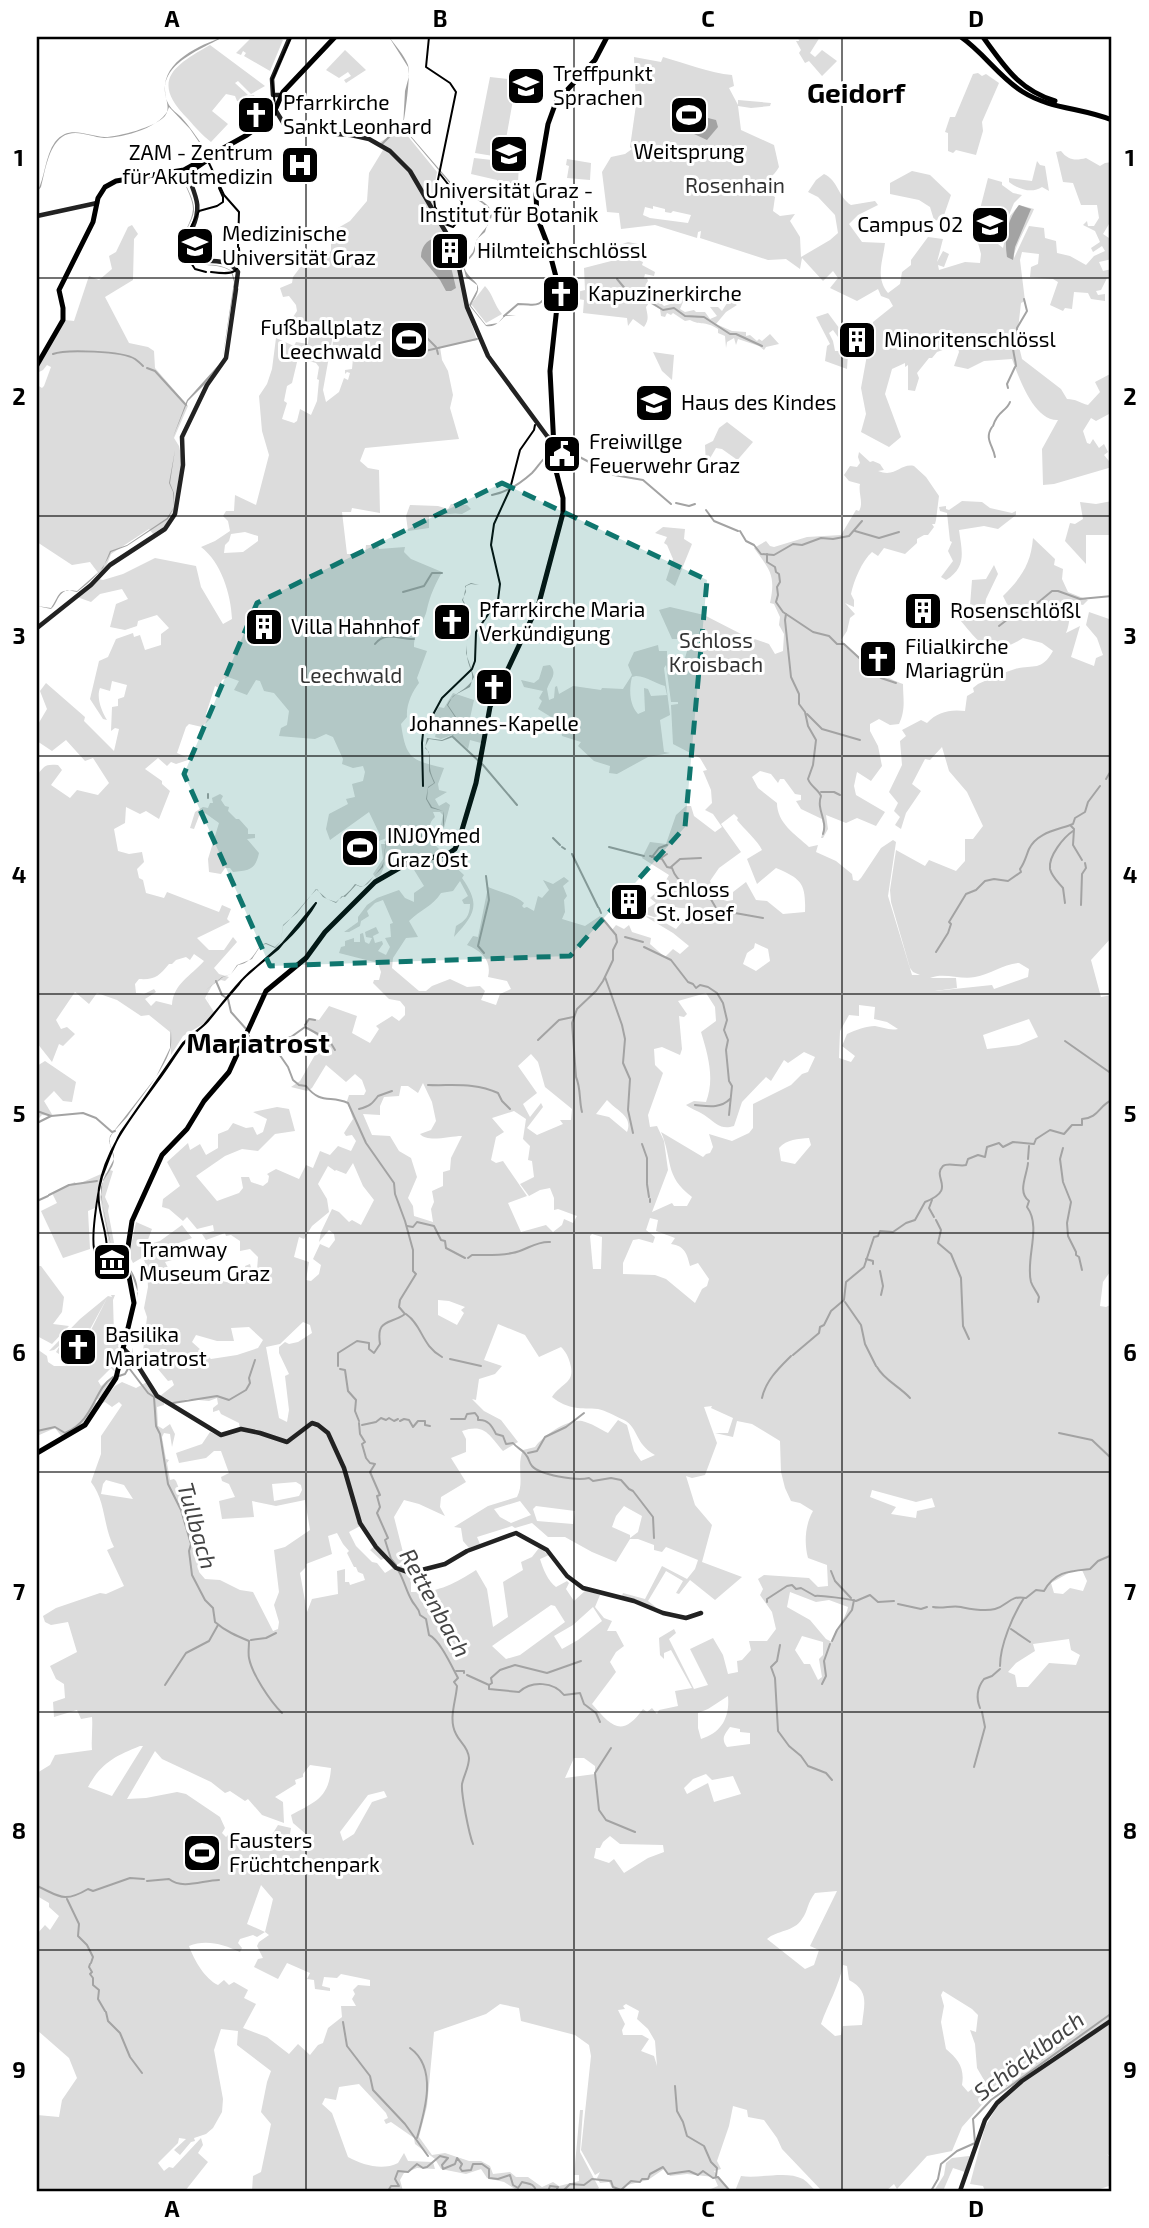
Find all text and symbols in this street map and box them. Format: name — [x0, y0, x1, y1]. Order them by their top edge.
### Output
text: A — [164, 4, 180, 32]
text: B — [433, 4, 447, 32]
text: C — [701, 4, 715, 32]
text: D — [968, 4, 984, 32]
place label: Treffpunkt Sprachen — [553, 60, 653, 109]
school or university icon: Treffpunkt Sprachen — [505, 65, 547, 107]
district label: Geidorf — [807, 75, 906, 109]
place label: Pfarrkirche Sankt Leonhard — [283, 89, 432, 138]
church icon: Pfarrkirche Sankt Leonhard — [235, 94, 277, 136]
sports icon: Weitsprung — [668, 94, 710, 136]
school or university icon: Universität Graz - Institut für Botanik — [488, 133, 530, 175]
place label: Weitsprung — [633, 138, 745, 163]
place label: ZAM - Zentrum für Akutmedizin — [122, 139, 273, 188]
text: 1 — [14, 143, 24, 171]
text: 1 — [1125, 143, 1135, 171]
hospital icon: ZAM - Zentrum für Akutmedizin — [279, 144, 321, 186]
park label: Rosenhain — [685, 172, 785, 197]
place label: Universität Graz - Institut für Botanik — [419, 177, 599, 226]
school or university icon: Campus 02 — [969, 204, 1011, 246]
place label: Campus 02 — [857, 211, 963, 236]
place label: Medizinische Universität Graz — [222, 220, 376, 269]
school or university icon: Medizinische Universität Graz — [174, 225, 216, 267]
building icon: Hilmteichschlössl — [429, 230, 471, 272]
place label: Hilmteichschlössl — [477, 237, 647, 262]
church icon: Kapuzinerkirche — [540, 273, 582, 315]
place label: Kapuzinerkirche — [588, 280, 742, 305]
place label: Fußballplatz Leechwald — [260, 314, 382, 363]
sports icon: Fußballplatz Leechwald — [388, 319, 430, 361]
building icon: Minoritenschlössl — [836, 319, 878, 361]
place label: Minoritenschlössl — [884, 326, 1057, 351]
text: 2 — [12, 382, 26, 410]
school or university icon: Haus des Kindes — [633, 382, 675, 424]
text: 2 — [1123, 382, 1137, 410]
place label: Haus des Kindes — [681, 389, 836, 414]
place label: Freiwillge Feuerwehr Graz — [589, 428, 740, 477]
public building icon: Freiwillge Feuerwehr Graz — [541, 433, 583, 475]
building icon: Rosenschlößl — [902, 590, 944, 632]
place label: Pfarrkirche Maria Verkündigung — [479, 596, 645, 645]
place label: Rosenschlößl — [950, 597, 1081, 622]
church icon: Pfarrkirche Maria Verkündigung — [431, 601, 473, 643]
building icon: Villa Hahnhof — [243, 606, 285, 648]
place label: Villa Hahnhof — [291, 613, 421, 638]
text: 3 — [12, 621, 26, 649]
text: 3 — [1123, 621, 1137, 649]
park label: Schloss Kroisbach — [669, 627, 763, 676]
place label: Filialkirche Mariagrün — [905, 633, 1009, 682]
church icon: Filialkirche Mariagrün — [857, 638, 899, 680]
park label: Leechwald — [300, 662, 402, 687]
church icon: Johannes-Kapelle — [473, 666, 515, 708]
place label: Johannes-Kapelle — [409, 710, 579, 735]
place label: INJOYmed Graz Ost — [387, 822, 481, 871]
sports icon: INJOYmed Graz Ost — [339, 827, 381, 869]
text: 4 — [12, 860, 26, 888]
text: 4 — [1123, 860, 1137, 888]
place label: Schloss St. Josef — [656, 876, 735, 925]
building icon: Schloss St. Josef — [608, 881, 650, 923]
district label: Mariatrost — [186, 1025, 330, 1059]
text: 5 — [13, 1099, 25, 1127]
text: 5 — [1124, 1099, 1136, 1127]
place label: Tramway Museum Graz — [139, 1236, 270, 1285]
museum icon: Tramway Museum Graz — [91, 1241, 133, 1283]
place label: Basilika Mariatrost — [105, 1321, 207, 1370]
church icon: Basilika Mariatrost — [57, 1326, 99, 1368]
text: 6 — [12, 1338, 26, 1366]
text: 6 — [1123, 1338, 1137, 1366]
water label: Tullbach — [172, 1479, 224, 1572]
water label: Rettenbach — [394, 1543, 477, 1662]
text: 7 — [13, 1577, 25, 1605]
text: 7 — [1124, 1577, 1136, 1605]
text: 8 — [12, 1816, 26, 1844]
text: 8 — [1123, 1816, 1137, 1844]
place label: Fausters Früchtchenpark — [229, 1827, 380, 1876]
sports icon: Fausters Früchtchenpark — [181, 1832, 223, 1874]
water label: Schöcklbach — [968, 2005, 1089, 2106]
text: 9 — [12, 2055, 26, 2083]
text: 9 — [1123, 2055, 1137, 2083]
text: A — [164, 2194, 180, 2222]
text: B — [433, 2194, 447, 2222]
text: C — [701, 2194, 715, 2222]
text: D — [968, 2194, 984, 2222]

